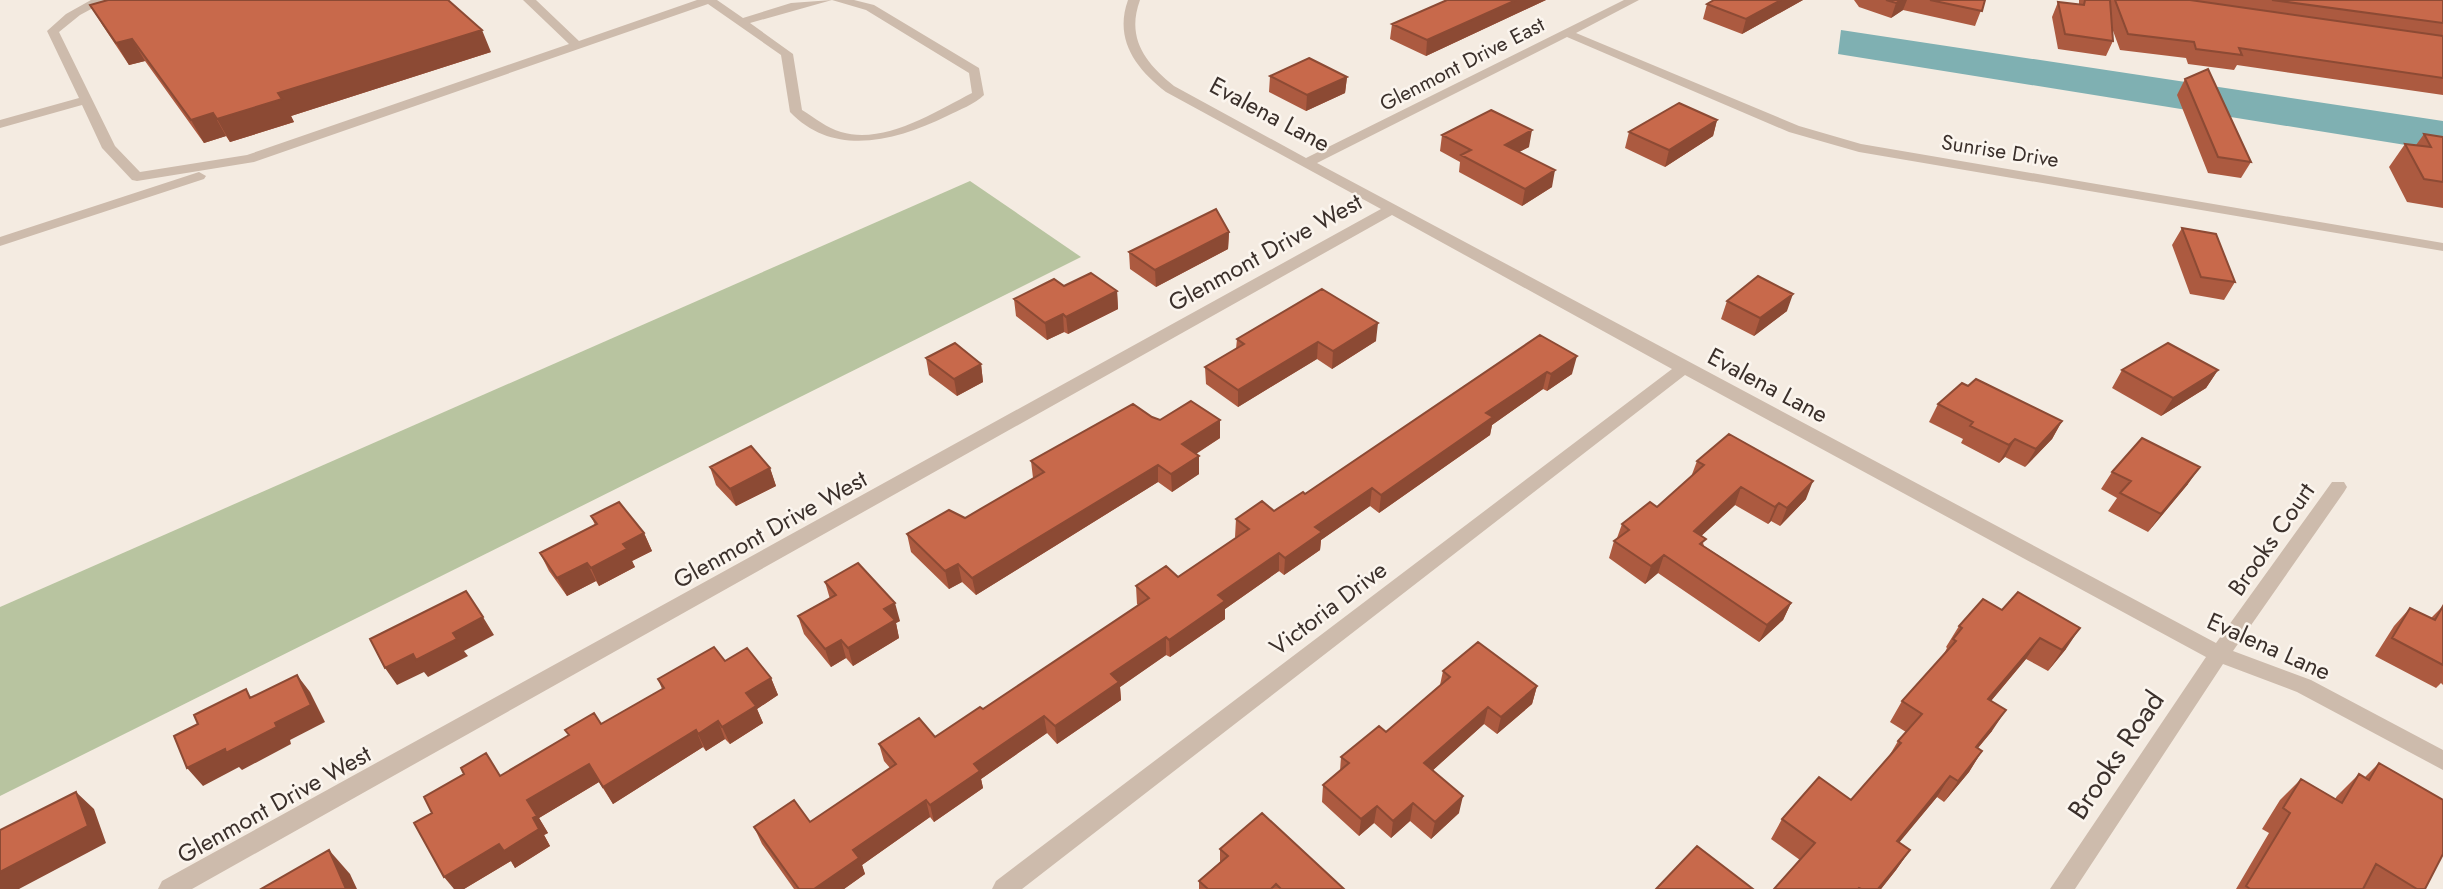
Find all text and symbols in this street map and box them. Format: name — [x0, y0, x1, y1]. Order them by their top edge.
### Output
street label: Glenmont Drive East — [1374, 9, 1550, 119]
street label: Evalena Lane — [1204, 68, 1336, 160]
street label: Sunrise Drive — [1939, 127, 2061, 175]
street label: Glenmont Drive West — [1162, 184, 1368, 320]
street label: Evalena Lane — [1702, 339, 1834, 431]
street label: Glenmont Drive West — [667, 461, 873, 597]
street label: Brooks Court — [2219, 475, 2323, 603]
street label: Victoria Drive — [1262, 552, 1394, 664]
street label: Evalena Lane — [2202, 603, 2336, 689]
street label: Brooks Road — [2058, 682, 2174, 828]
street label: Glenmont Drive West — [171, 736, 377, 872]

